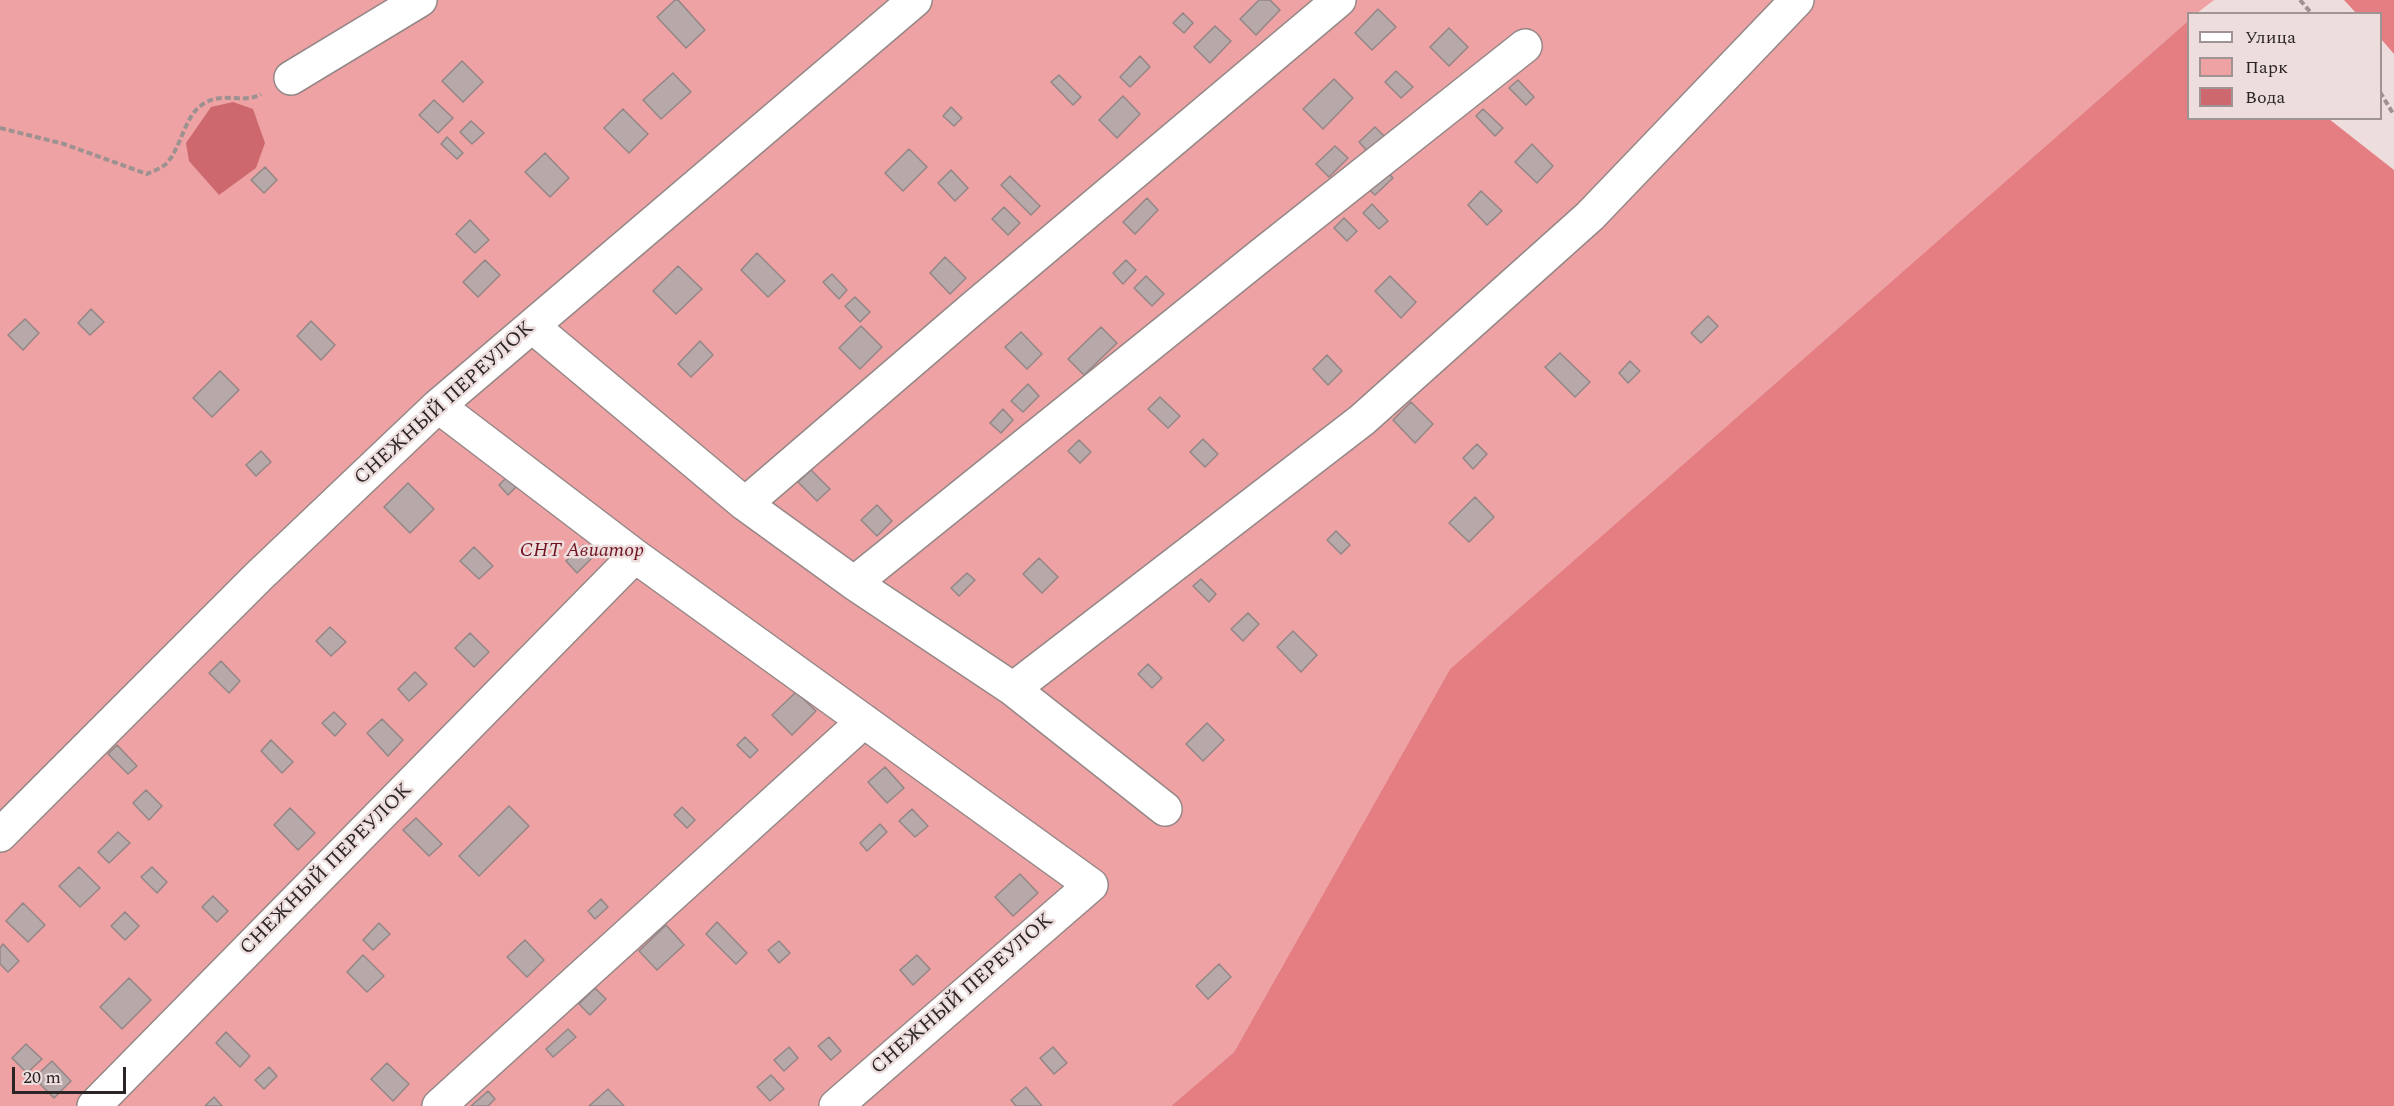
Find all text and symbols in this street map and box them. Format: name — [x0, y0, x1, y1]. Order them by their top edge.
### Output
legend — [2187, 12, 2382, 120]
text: Улица — [2245, 24, 2296, 51]
text: Парк — [2245, 54, 2288, 81]
text: Вода — [2245, 84, 2285, 111]
street label: СНЕЖНЫЙ ПЕРЕУЛОК — [350, 317, 540, 491]
park label: СНТ Авиатор — [520, 540, 644, 564]
street label: СНЕЖНЫЙ ПЕРЕУЛОК — [236, 779, 418, 961]
street label: СНЕЖНЫЙ ПЕРЕУЛОК — [867, 909, 1059, 1081]
scale bar — [15, 1055, 129, 1093]
text: 20 m — [23, 1064, 61, 1091]

